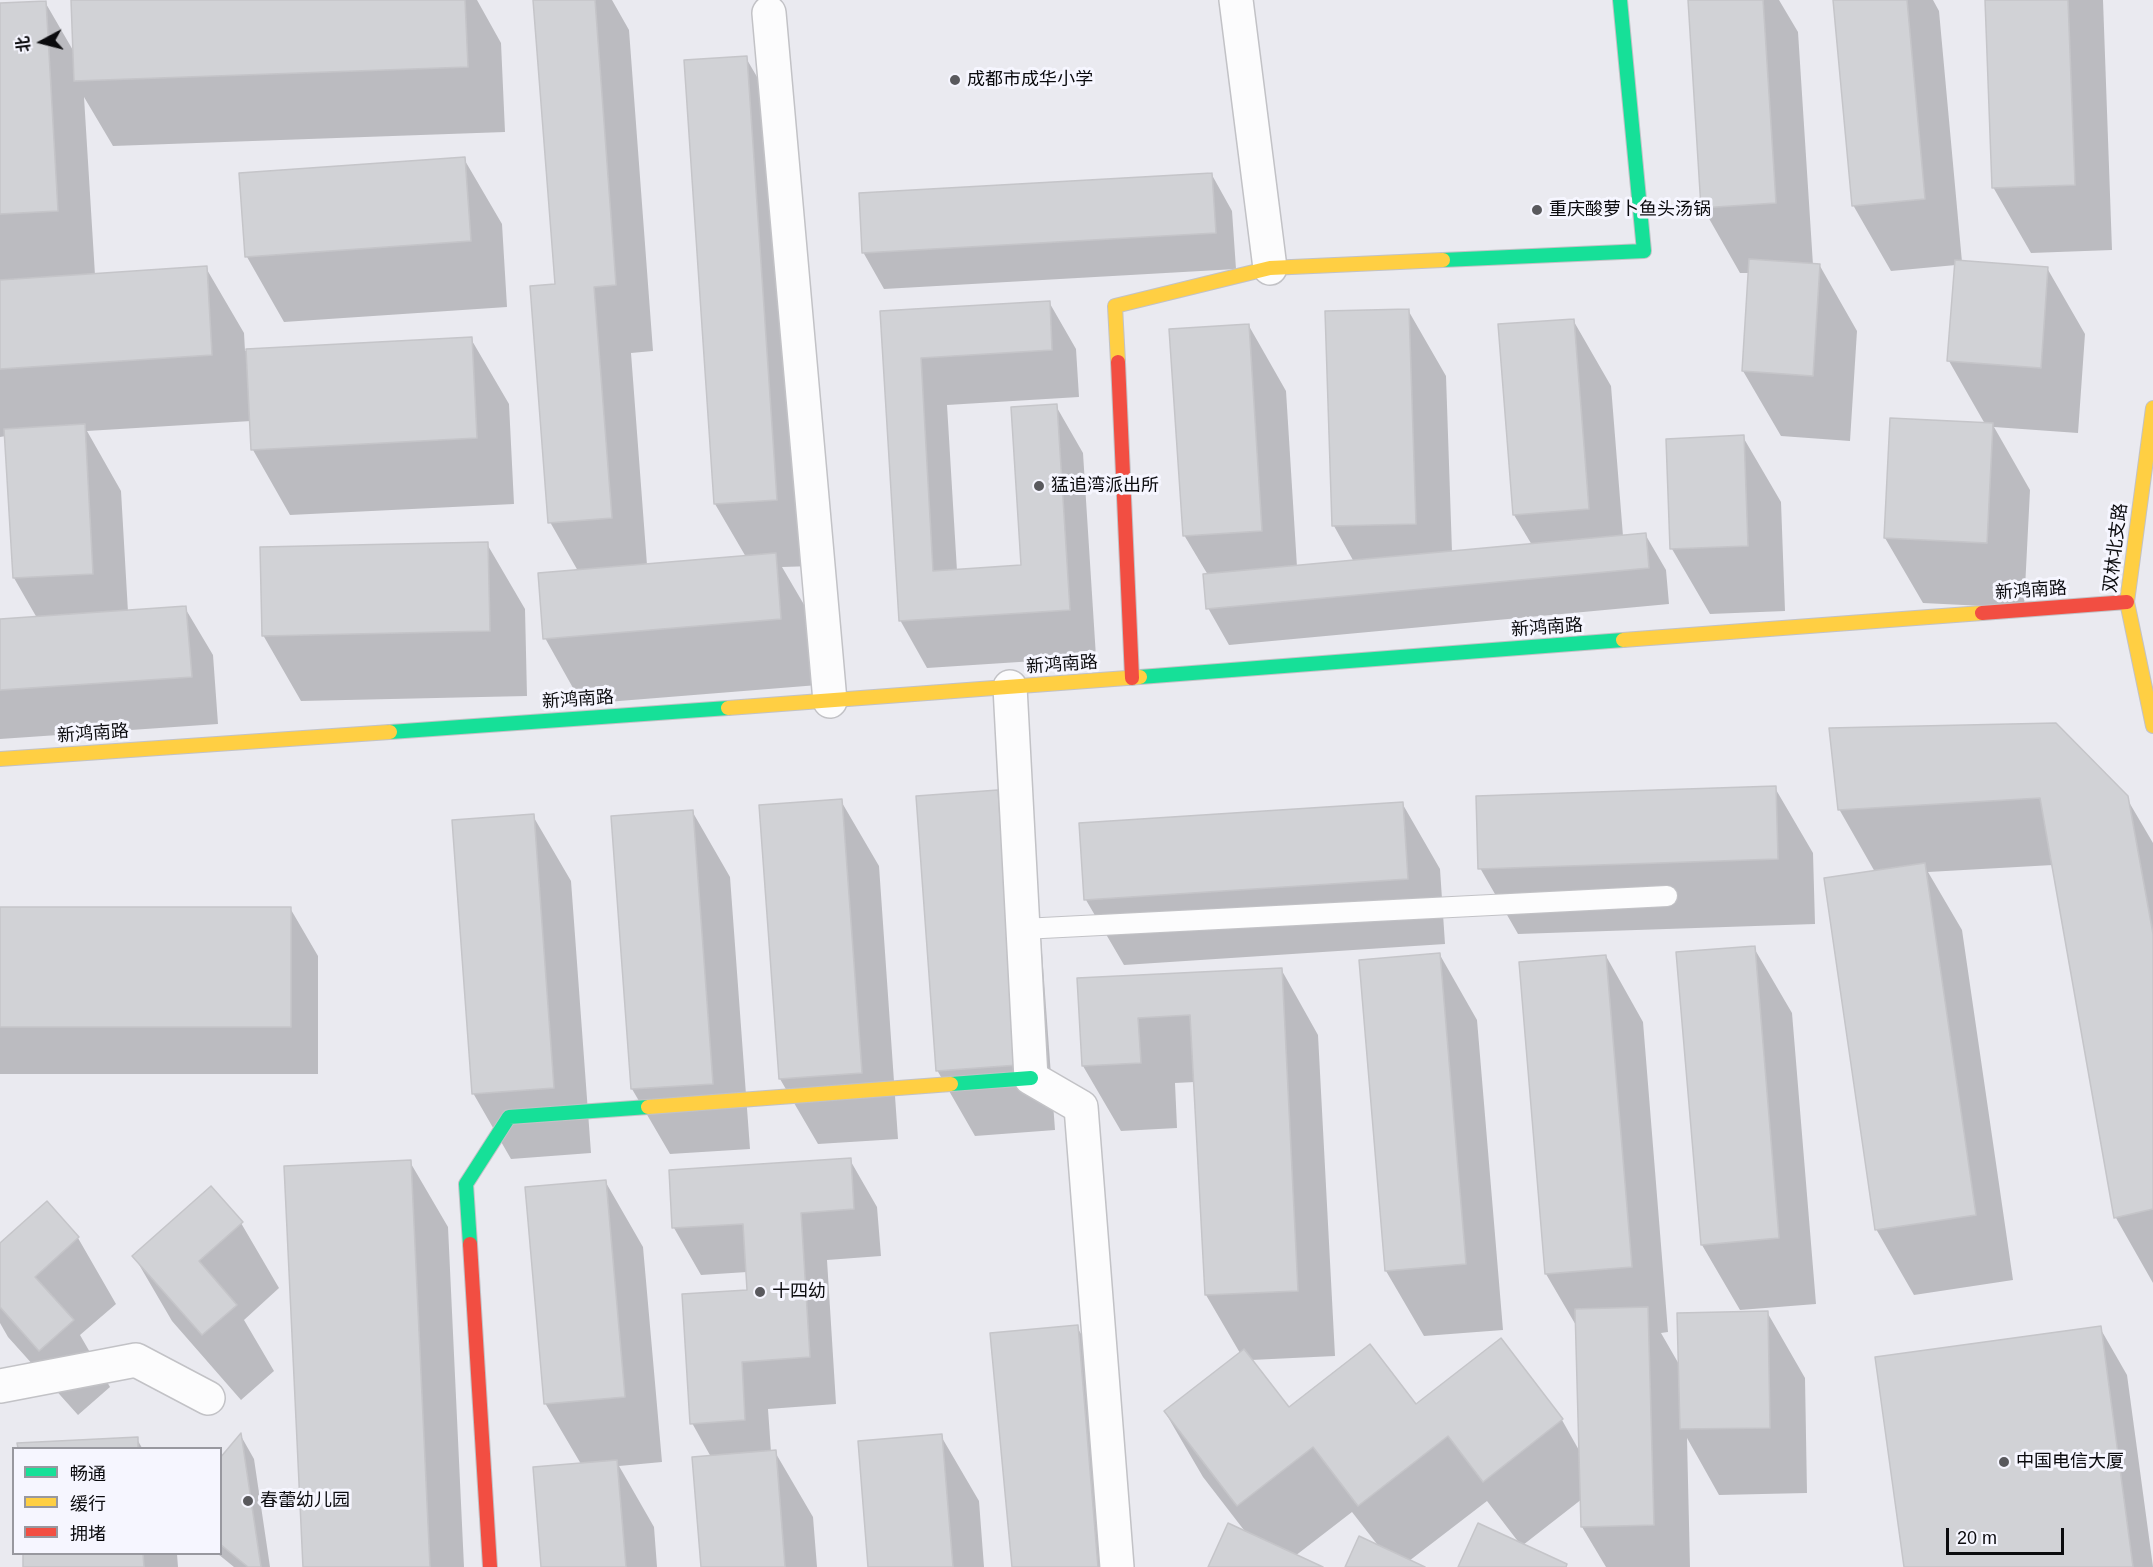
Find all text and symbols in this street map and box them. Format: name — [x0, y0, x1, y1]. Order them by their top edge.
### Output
north arrow — [12, 12, 72, 72]
text: 北 — [14, 35, 33, 53]
place label: 成都市成华小学 — [967, 69, 1093, 91]
marker: 成都市成华小学 — [948, 73, 962, 87]
place label: 重庆酸萝卜鱼头汤锅 — [1549, 199, 1711, 221]
marker: 重庆酸萝卜鱼头汤锅 — [1530, 203, 1544, 217]
place label: 猛追湾派出所 — [1051, 475, 1159, 497]
marker: 猛追湾派出所 — [1032, 479, 1046, 493]
street label: 双林北支路 — [2100, 502, 2132, 594]
street label: 新鸿南路 — [1994, 578, 2068, 604]
street label: 新鸿南路 — [1510, 615, 1584, 641]
street label: 新鸿南路 — [1025, 652, 1099, 678]
street label: 新鸿南路 — [541, 687, 615, 713]
street label: 新鸿南路 — [56, 721, 130, 747]
place label: 十四幼 — [772, 1281, 826, 1303]
marker: 十四幼 — [753, 1285, 767, 1299]
legend — [12, 1447, 222, 1555]
place label: 中国电信大厦 — [2016, 1451, 2124, 1473]
marker: 中国电信大厦 — [1997, 1455, 2011, 1469]
text: 畅通 — [70, 1464, 106, 1484]
place label: 春蕾幼儿园 — [260, 1490, 350, 1512]
text: 缓行 — [70, 1494, 106, 1514]
marker: 春蕾幼儿园 — [241, 1494, 255, 1508]
scale bar — [1949, 1516, 2068, 1554]
text: 拥堵 — [70, 1524, 106, 1544]
text: 20 m — [1957, 1528, 1997, 1548]

